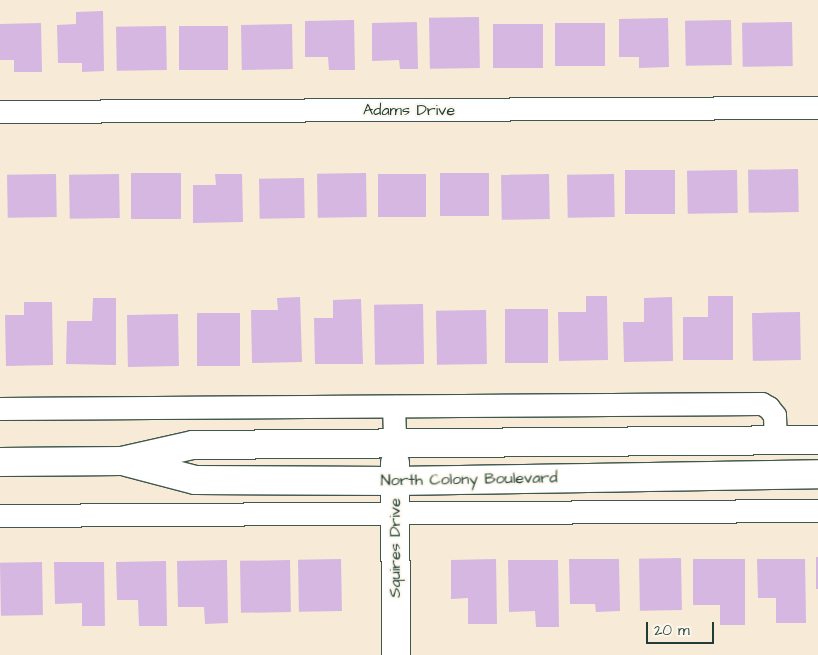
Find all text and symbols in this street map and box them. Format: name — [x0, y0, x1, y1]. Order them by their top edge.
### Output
street label: Adams Drive — [363, 100, 455, 120]
street label: North Colony Boulevard — [380, 468, 558, 490]
street label: Squires Drive — [385, 498, 405, 598]
scale bar — [648, 612, 716, 644]
text: 20 m — [654, 620, 690, 641]

